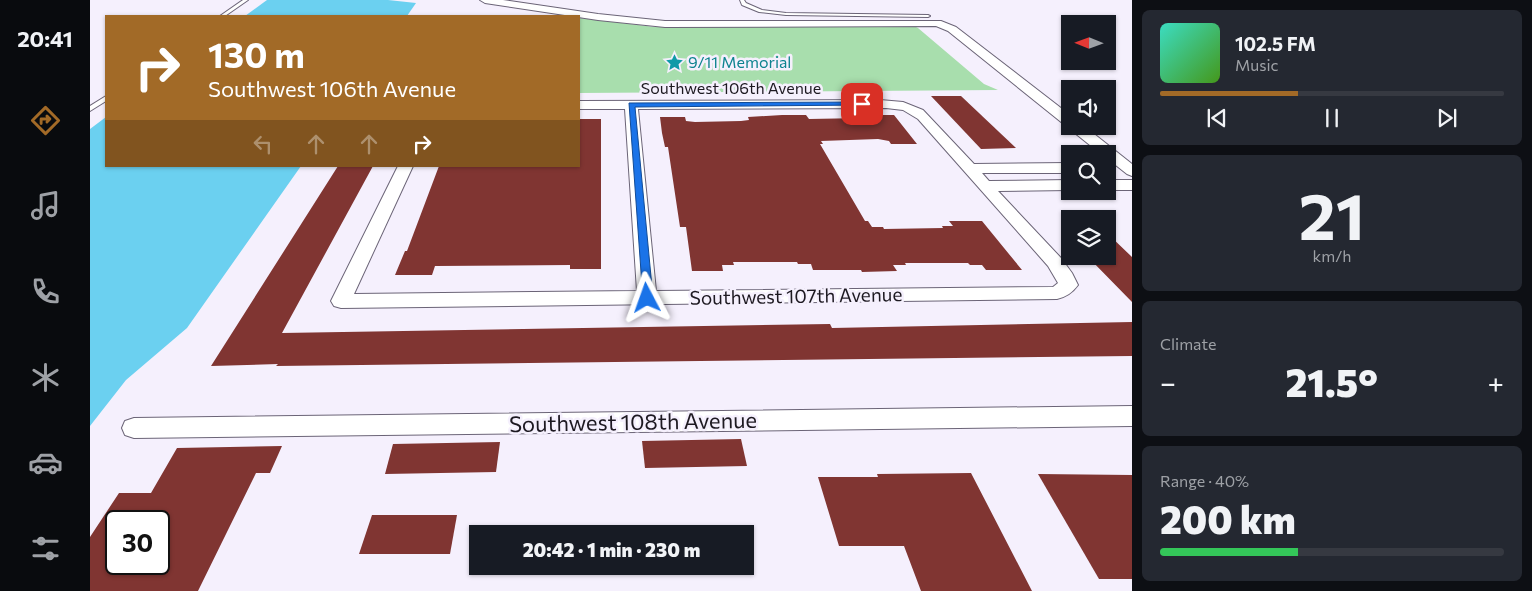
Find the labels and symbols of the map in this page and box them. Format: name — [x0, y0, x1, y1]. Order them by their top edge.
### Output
north arrow — [1061, 15, 1116, 70]
place icon: 9/11 Memorial — [664, 52, 684, 72]
place label: 9/11 Memorial — [688, 52, 791, 71]
street label: Southwest 106th Avenue — [641, 78, 821, 97]
pin — [841, 83, 883, 125]
position arrow — [620, 271, 672, 323]
street label: Southwest 107th Avenue — [689, 282, 902, 309]
street label: Southwest 108th Avenue — [509, 406, 757, 437]
speed limit sign: 30 — [105, 510, 170, 575]

